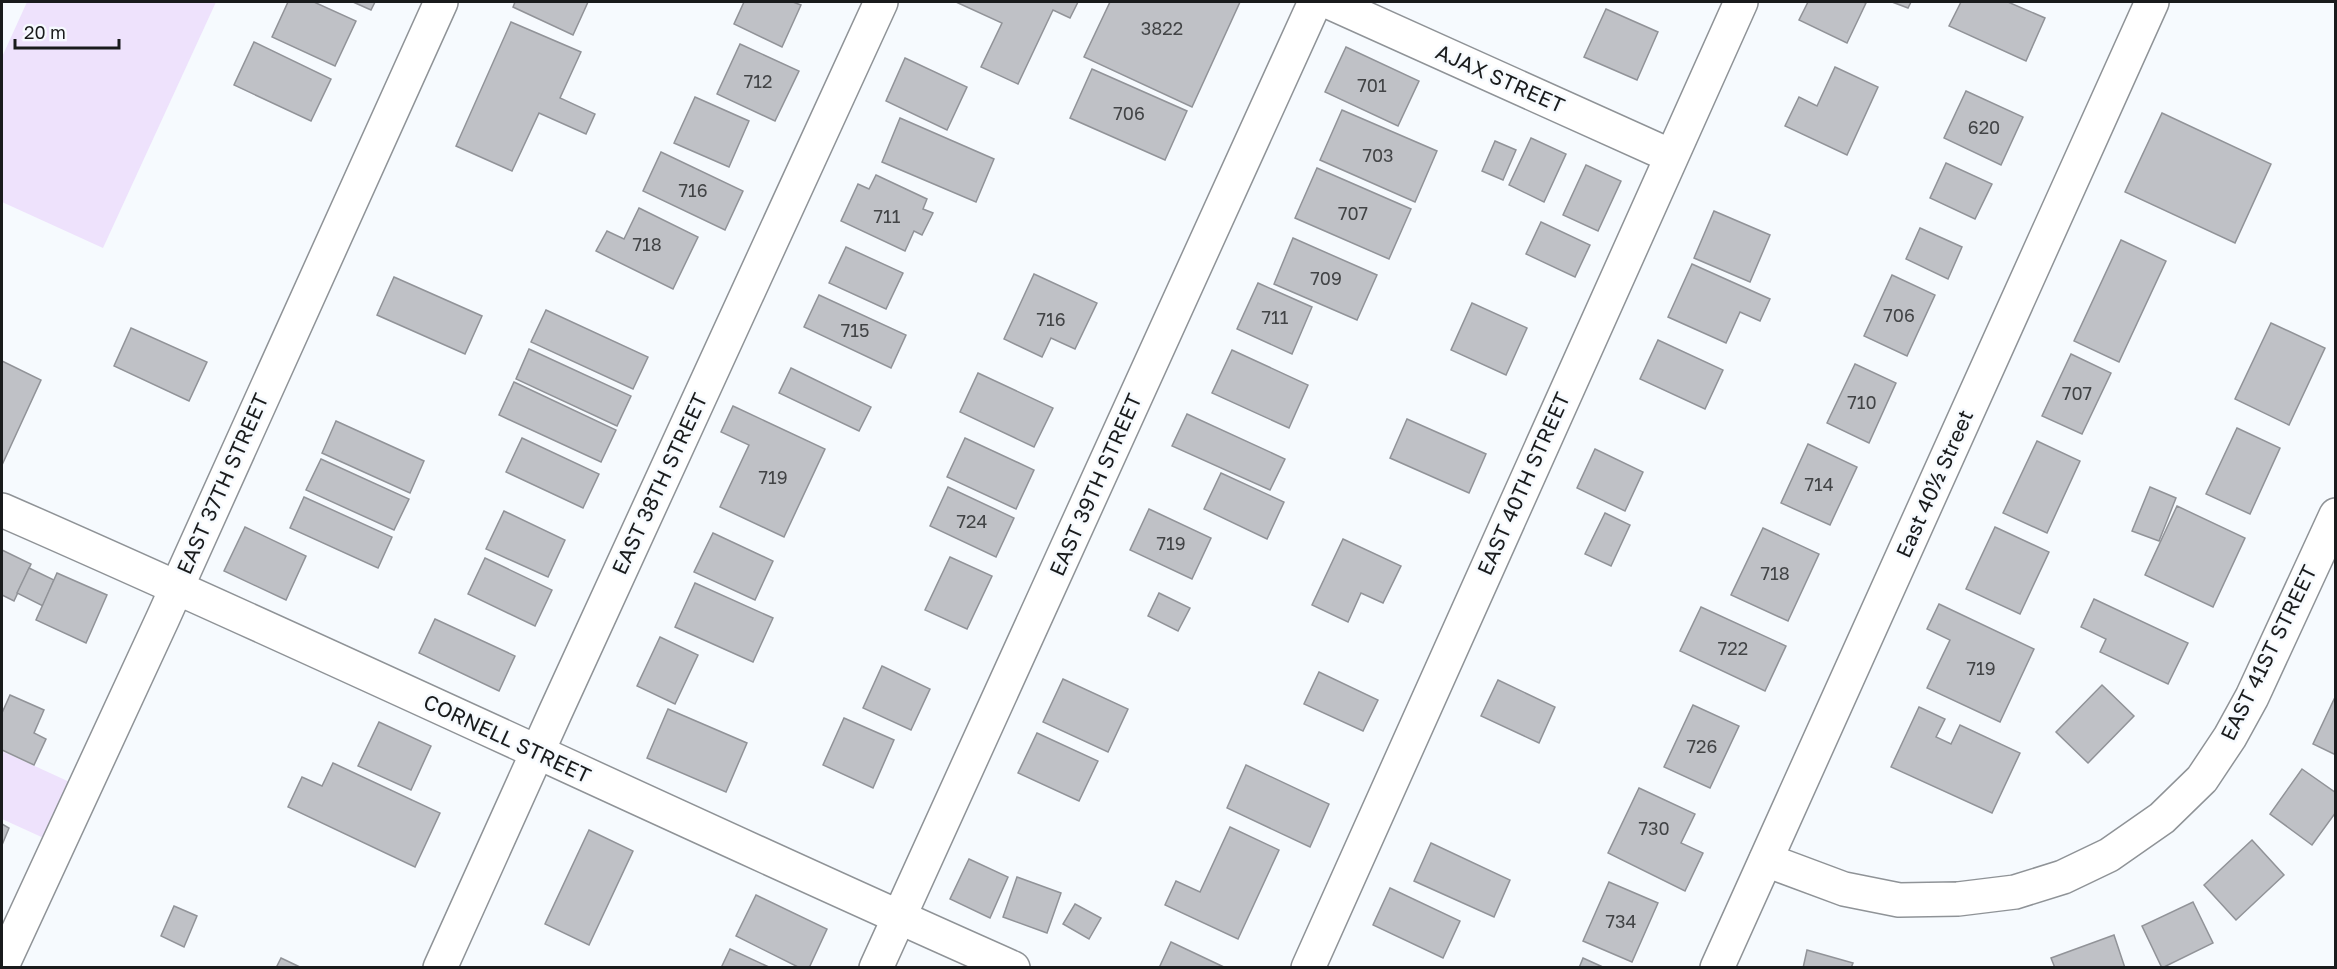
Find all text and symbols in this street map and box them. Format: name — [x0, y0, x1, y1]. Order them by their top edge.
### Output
scale bar — [15, 12, 118, 50]
house number: 3822 — [1141, 17, 1183, 39]
text: 20 m — [24, 21, 66, 43]
street label: AJAX STREET — [1432, 38, 1569, 118]
house number: 712 — [744, 70, 772, 92]
house number: 701 — [1357, 74, 1387, 96]
house number: 706 — [1113, 102, 1145, 124]
house number: 620 — [1968, 116, 2000, 138]
house number: 703 — [1362, 144, 1394, 166]
house number: 716 — [678, 179, 708, 201]
house number: 707 — [1338, 202, 1368, 224]
house number: 711 — [874, 205, 901, 227]
house number: 718 — [632, 233, 662, 255]
house number: 709 — [1310, 267, 1342, 289]
house number: 706 — [1883, 304, 1915, 326]
house number: 711 — [1262, 306, 1289, 328]
house number: 716 — [1036, 308, 1066, 330]
house number: 715 — [841, 319, 869, 341]
house number: 707 — [2062, 382, 2092, 404]
street label: EAST 40TH STREET — [1471, 388, 1575, 579]
street label: EAST 37TH STREET — [171, 389, 274, 578]
street label: EAST 38TH STREET — [606, 389, 712, 578]
street label: EAST 39TH STREET — [1043, 389, 1147, 580]
house number: 710 — [1847, 391, 1877, 413]
street label: East 40½ Street — [1890, 406, 1978, 562]
house number: 719 — [758, 466, 788, 488]
house number: 714 — [1804, 473, 1834, 495]
house number: 724 — [957, 510, 987, 532]
house number: 719 — [1156, 532, 1186, 554]
street label: EAST 41ST STREET — [2214, 561, 2322, 745]
house number: 718 — [1760, 562, 1790, 584]
house number: 722 — [1718, 637, 1748, 659]
house number: 719 — [1966, 657, 1996, 679]
street label: CORNELL STREET — [420, 688, 595, 788]
house number: 726 — [1687, 735, 1717, 757]
house number: 730 — [1638, 817, 1670, 839]
house number: 734 — [1605, 910, 1637, 932]

